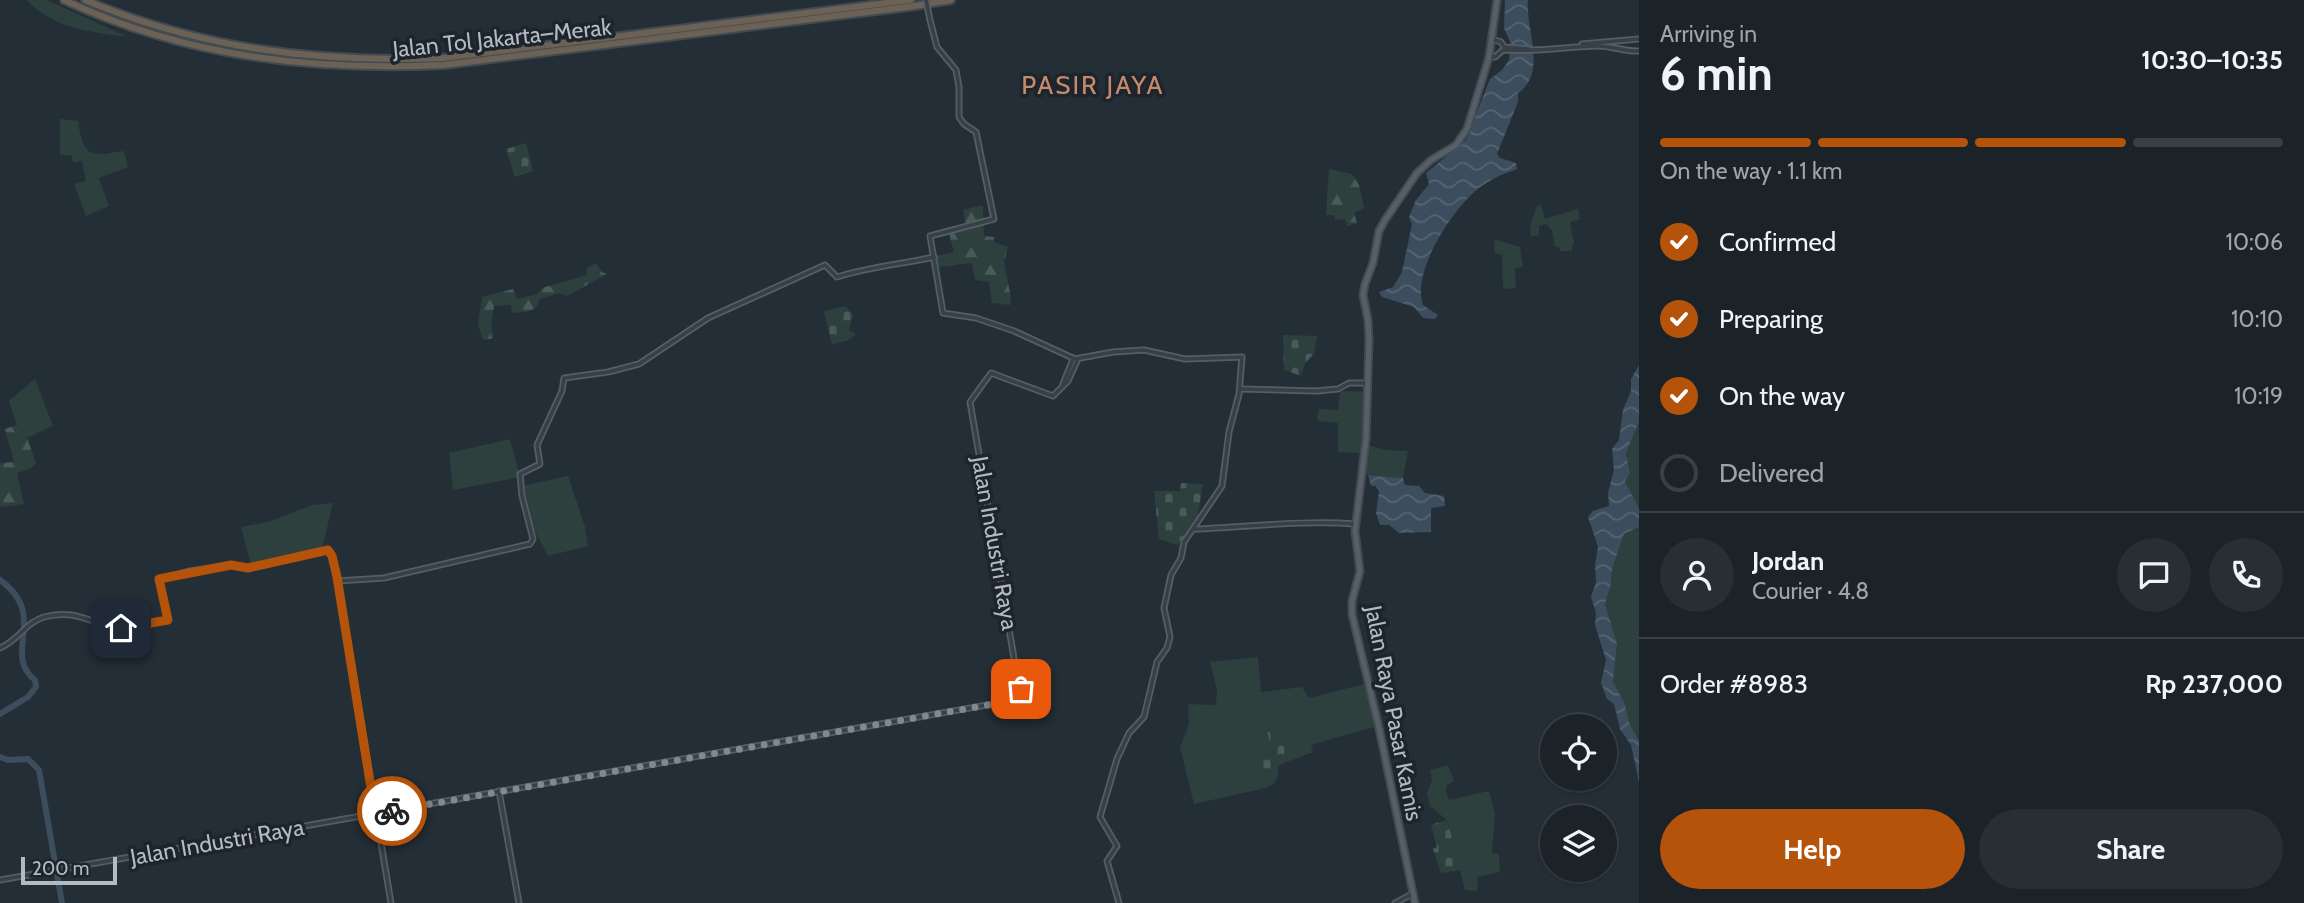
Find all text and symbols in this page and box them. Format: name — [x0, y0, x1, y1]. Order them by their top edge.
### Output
street label: Jalan Tol Jakarta–Merak — [390, 13, 614, 64]
text: Arriving in — [1660, 20, 1757, 48]
text: 10:30–10:35 — [2141, 44, 2283, 76]
text: 6 min — [1660, 46, 1773, 102]
district label: PASIR JAYA — [1021, 69, 1165, 101]
text: On the way · 1.1 km — [1660, 157, 1842, 185]
icon: check — [1660, 223, 1698, 261]
text: Confirmed — [1719, 226, 1836, 258]
text: 10:06 — [2226, 228, 2283, 256]
icon: check — [1660, 300, 1698, 338]
text: Preparing — [1719, 303, 1823, 335]
text: 10:10 — [2231, 305, 2283, 333]
icon: check — [1660, 377, 1698, 415]
text: On the way — [1719, 380, 1845, 412]
text: 10:19 — [2234, 382, 2283, 410]
street label: Jalan Industri Raya — [966, 453, 1024, 632]
text: Delivered — [1719, 457, 1824, 489]
button: person — [1660, 538, 1734, 612]
button: chat — [2117, 538, 2191, 612]
button: phone — [2209, 538, 2283, 612]
text: Jordan — [1752, 545, 1824, 577]
text: Courier · 4.8 — [1752, 577, 1869, 605]
pin — [91, 598, 151, 658]
street label: Jalan Raya Pasar Kamis — [1359, 602, 1429, 823]
icon: home — [102, 609, 140, 647]
pin — [991, 659, 1051, 719]
text: Order #8983 — [1660, 668, 1808, 700]
text: Rp 237,000 — [2145, 668, 2283, 700]
icon: bag — [1002, 670, 1040, 708]
map controls — [1540, 714, 1617, 882]
button: locate — [1540, 714, 1617, 791]
courier — [357, 776, 427, 846]
icon: bike — [373, 792, 411, 830]
button: layers — [1540, 805, 1617, 882]
button: Help — [1660, 809, 1965, 889]
button: Share — [1979, 809, 2283, 889]
street label: Jalan Industri Raya — [127, 813, 306, 871]
scale bar — [21, 854, 117, 886]
text: 200 m — [32, 857, 89, 880]

